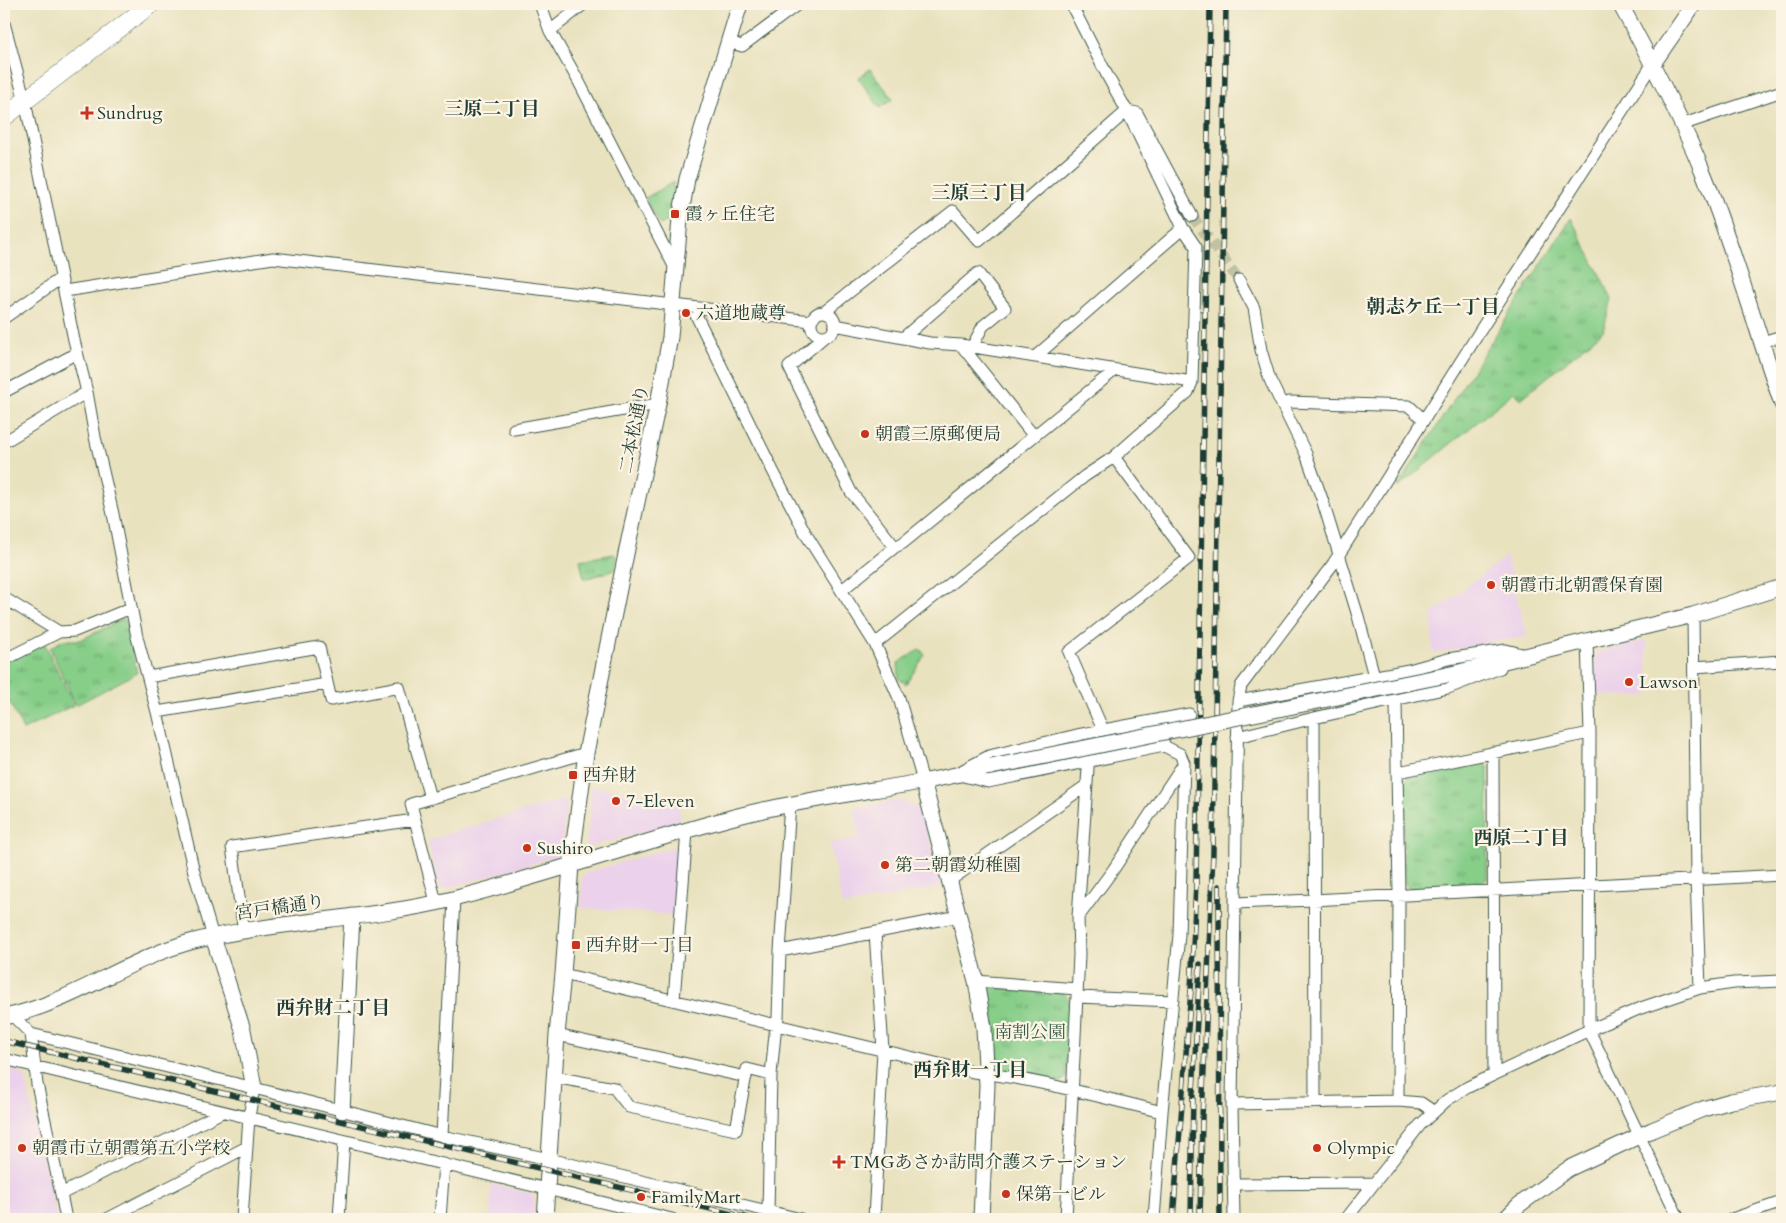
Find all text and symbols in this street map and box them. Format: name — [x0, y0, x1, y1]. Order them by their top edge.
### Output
district label: 三原二丁目 — [444, 96, 540, 122]
place label: Sundrug — [97, 101, 163, 126]
marker: Sundrug — [81, 107, 93, 119]
district label: 三原三丁目 — [931, 180, 1027, 206]
place label: 霞ヶ丘住宅 — [685, 202, 775, 227]
marker: 霞ヶ丘住宅 — [669, 208, 681, 220]
district label: 朝志ケ丘一丁目 — [1366, 294, 1500, 320]
place label: 六道地蔵尊 — [696, 301, 786, 326]
marker: 六道地蔵尊 — [680, 307, 692, 319]
street label: 二本松通り — [614, 383, 655, 476]
place label: 朝霞三原郵便局 — [875, 422, 1001, 447]
marker: 朝霞三原郵便局 — [859, 428, 871, 440]
place label: 朝霞市北朝霞保育園 — [1501, 573, 1663, 598]
marker: 朝霞市北朝霞保育園 — [1485, 579, 1497, 591]
place label: Lawson — [1639, 670, 1699, 695]
marker: Lawson — [1623, 676, 1635, 688]
place label: 西弁財 — [583, 763, 637, 788]
marker: 西弁財 — [567, 769, 579, 781]
place label: 7-Eleven — [626, 789, 695, 814]
marker: 7-Eleven — [610, 795, 622, 807]
district label: 西原二丁目 — [1473, 825, 1569, 851]
place label: Sushiro — [537, 836, 593, 861]
marker: Sushiro — [521, 842, 533, 854]
place label: 第二朝霞幼稚園 — [895, 853, 1021, 878]
marker: 第二朝霞幼稚園 — [879, 859, 891, 871]
street label: 宮戸橋通り — [234, 889, 326, 926]
place label: 西弁財一丁目 — [586, 933, 694, 958]
marker: 西弁財一丁目 — [570, 939, 582, 951]
district label: 西弁財二丁目 — [276, 995, 390, 1021]
park label: 南割公園 — [994, 1020, 1066, 1045]
district label: 西弁財一丁目 — [913, 1057, 1027, 1083]
place label: 朝霞市立朝霞第五小学校 — [32, 1136, 230, 1161]
place label: Olympic — [1327, 1136, 1395, 1161]
marker: 朝霞市立朝霞第五小学校 — [16, 1142, 28, 1154]
marker: Olympic — [1311, 1142, 1323, 1154]
place label: TMGあさか訪問介護ステーション — [850, 1150, 1127, 1175]
marker: TMGあさか訪問介護ステーション — [832, 1155, 846, 1169]
place label: 保第一ビル — [1016, 1182, 1106, 1207]
place label: FamilyMart — [651, 1185, 741, 1210]
marker: 保第一ビル — [1000, 1188, 1012, 1200]
marker: FamilyMart — [635, 1191, 647, 1203]

